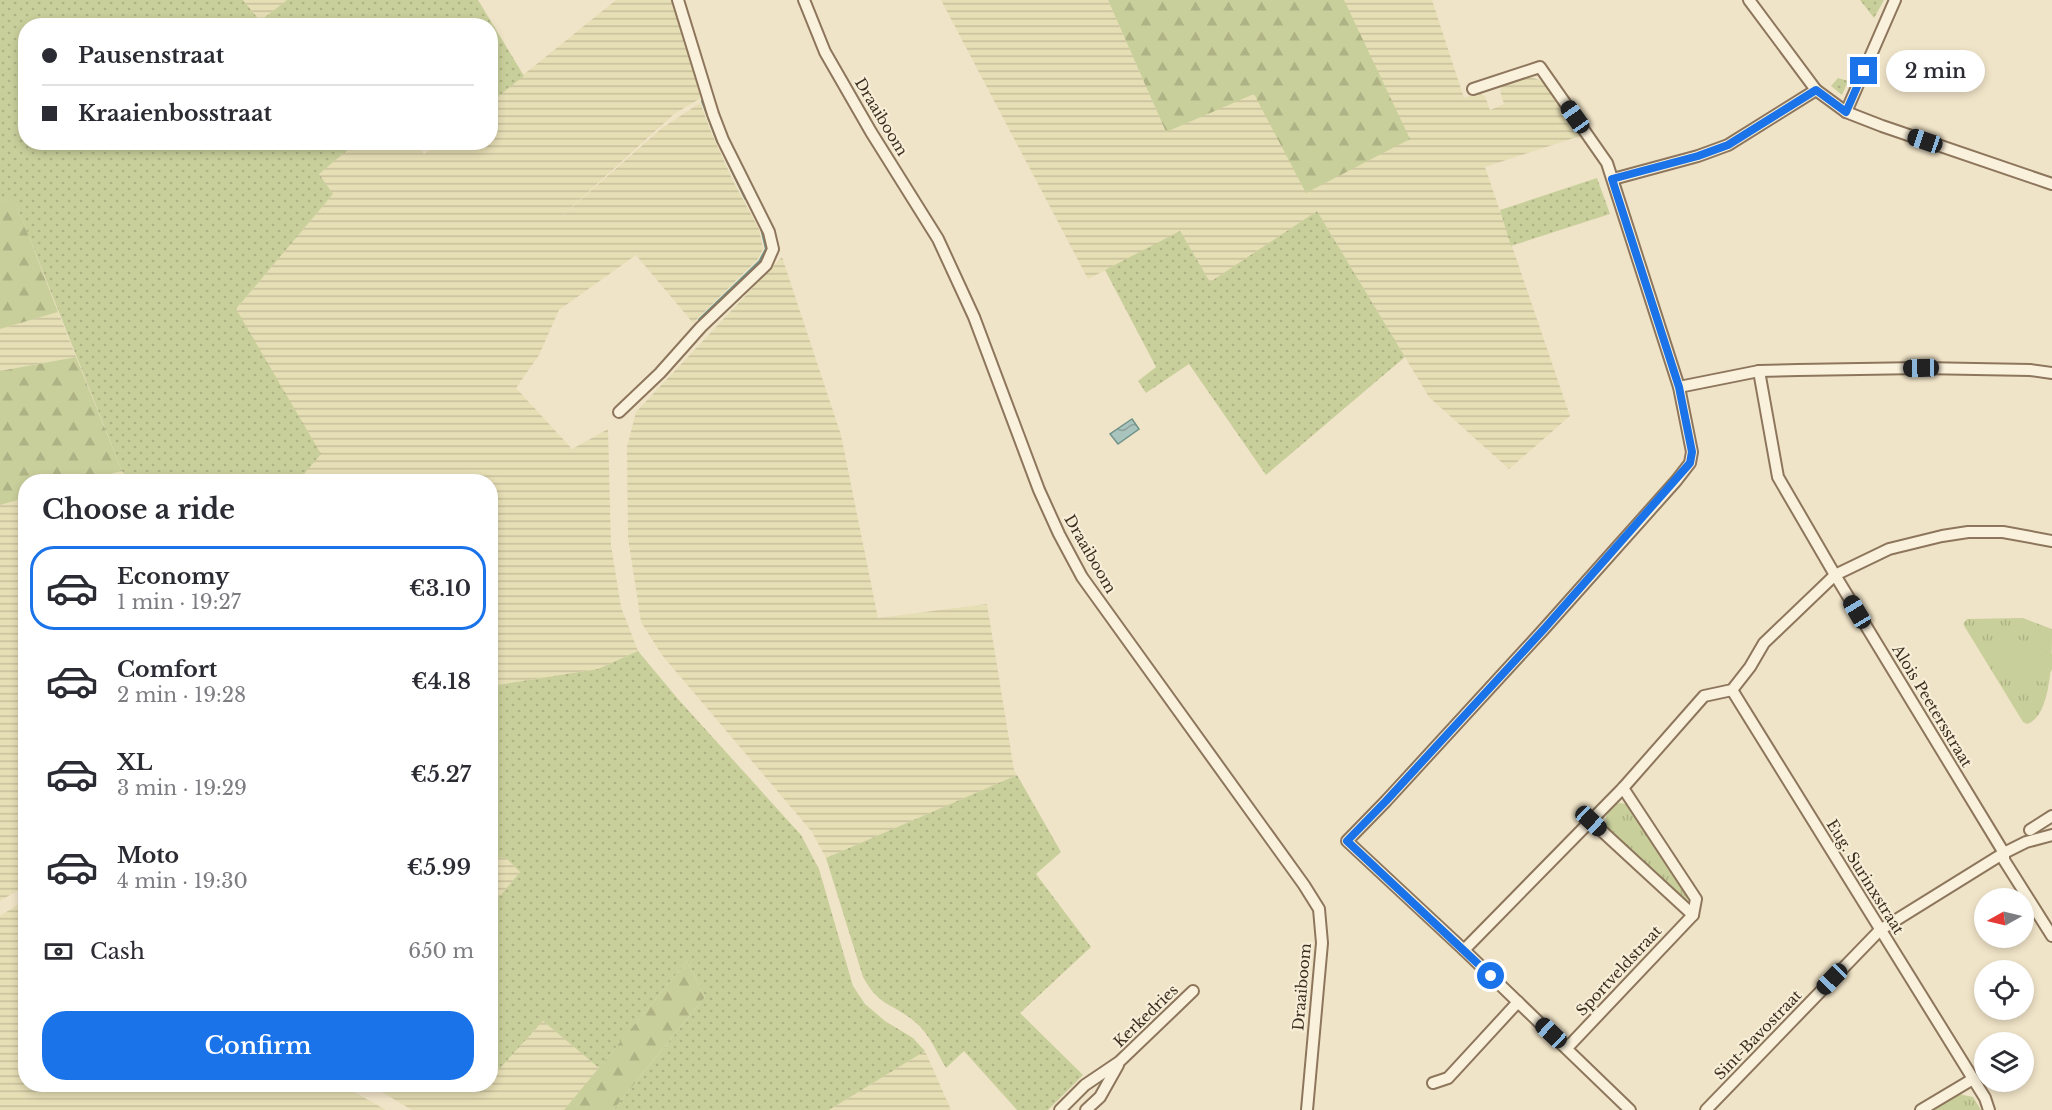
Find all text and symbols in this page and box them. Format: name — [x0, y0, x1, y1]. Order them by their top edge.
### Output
text: Pausenstraat — [78, 42, 224, 69]
callout: 2 min — [1885, 50, 1984, 92]
route end — [1850, 57, 1877, 84]
text: 2 min — [1905, 59, 1966, 83]
street label: Draaiboom — [851, 74, 912, 159]
car — [1557, 97, 1593, 137]
text: Kraaienbosstraat — [78, 100, 272, 127]
car — [1905, 127, 1945, 155]
car — [1903, 359, 1939, 377]
text: Choose a ride — [42, 493, 235, 526]
street label: Draaiboom — [1060, 511, 1121, 596]
icon: car — [45, 561, 99, 615]
text: Economy — [117, 563, 229, 590]
text: €3.10 — [409, 575, 471, 602]
text: 1 min · 19:27 — [117, 590, 241, 614]
car — [1840, 592, 1874, 632]
street label: Alois Peetersstraat — [1888, 640, 1977, 771]
icon: car — [45, 654, 99, 708]
text: Comfort — [117, 656, 217, 683]
text: €4.18 — [411, 668, 471, 695]
text: 2 min · 19:28 — [117, 683, 246, 707]
icon: car — [45, 747, 99, 801]
text: XL — [117, 749, 152, 776]
text: €5.27 — [411, 761, 471, 788]
text: 3 min · 19:29 — [117, 776, 247, 800]
car — [1572, 802, 1610, 840]
street label: Eug. Surinxstraat — [1822, 816, 1909, 938]
icon: car — [45, 840, 99, 894]
text: Moto — [117, 842, 179, 869]
text: €5.99 — [407, 854, 471, 881]
text: 4 min · 19:30 — [117, 869, 248, 893]
north arrow — [1974, 888, 2034, 948]
map controls — [1974, 888, 2034, 1092]
street label: Sportveldstraat — [1572, 921, 1666, 1020]
icon: cash — [42, 935, 75, 968]
text: Cash — [90, 938, 145, 965]
text: 650 m — [408, 939, 474, 963]
street label: Draaiboom — [1288, 942, 1315, 1031]
car — [1813, 960, 1851, 998]
button: locate — [1974, 960, 2034, 1020]
route start — [1477, 962, 1504, 989]
street label: Kerkedries — [1109, 980, 1182, 1051]
street label: Sint-Bavostraat — [1710, 986, 1806, 1084]
button: Confirm — [42, 1011, 474, 1080]
car — [1532, 1014, 1570, 1052]
button: layers — [1974, 1032, 2034, 1092]

